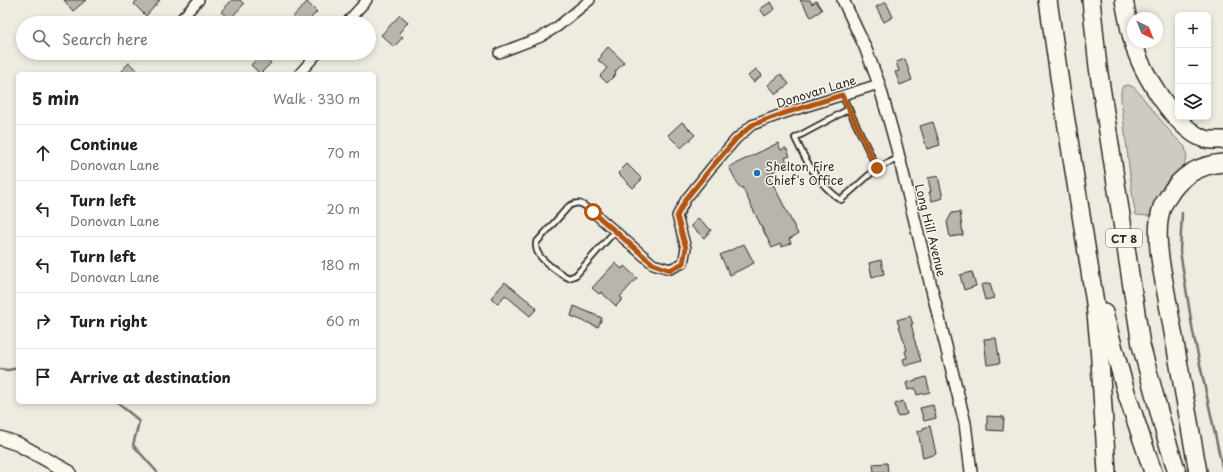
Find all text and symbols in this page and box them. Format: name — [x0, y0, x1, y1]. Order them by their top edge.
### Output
north arrow — [1127, 12, 1163, 48]
map controls — [1175, 12, 1211, 120]
button: + — [1175, 12, 1211, 48]
search box — [16, 16, 376, 60]
icon: search — [30, 27, 52, 49]
text: Search here — [62, 27, 148, 50]
button: − — [1175, 48, 1211, 84]
street label: Donovan Lane — [774, 70, 858, 112]
button: layers — [1175, 84, 1211, 120]
text: 5 min — [32, 85, 79, 111]
text: Walk · 330 m — [273, 89, 360, 108]
text: Continue — [70, 132, 138, 155]
icon: ahead — [32, 142, 54, 164]
text: 70 m — [327, 143, 360, 162]
text: Donovan Lane — [70, 155, 160, 174]
place label: Shelton Fire Chief's Office — [765, 157, 843, 189]
route end — [868, 159, 886, 177]
marker: Shelton Fire Chief's Office — [752, 168, 762, 178]
street label: Long Hill Avenue — [911, 182, 951, 279]
text: Turn left — [70, 188, 136, 211]
icon: left — [32, 198, 54, 220]
text: 20 m — [326, 199, 360, 218]
route start — [584, 203, 602, 221]
text: Donovan Lane — [70, 211, 160, 230]
road number: CT 8 — [1106, 229, 1142, 247]
text: Turn left — [70, 244, 136, 267]
icon: left — [32, 254, 54, 276]
text: 180 m — [321, 255, 360, 274]
text: Donovan Lane — [70, 267, 160, 286]
text: Turn right — [70, 309, 147, 332]
icon: right — [32, 310, 54, 332]
text: 60 m — [326, 311, 360, 330]
text: Arrive at destination — [70, 365, 231, 388]
icon: arrive — [32, 366, 54, 388]

